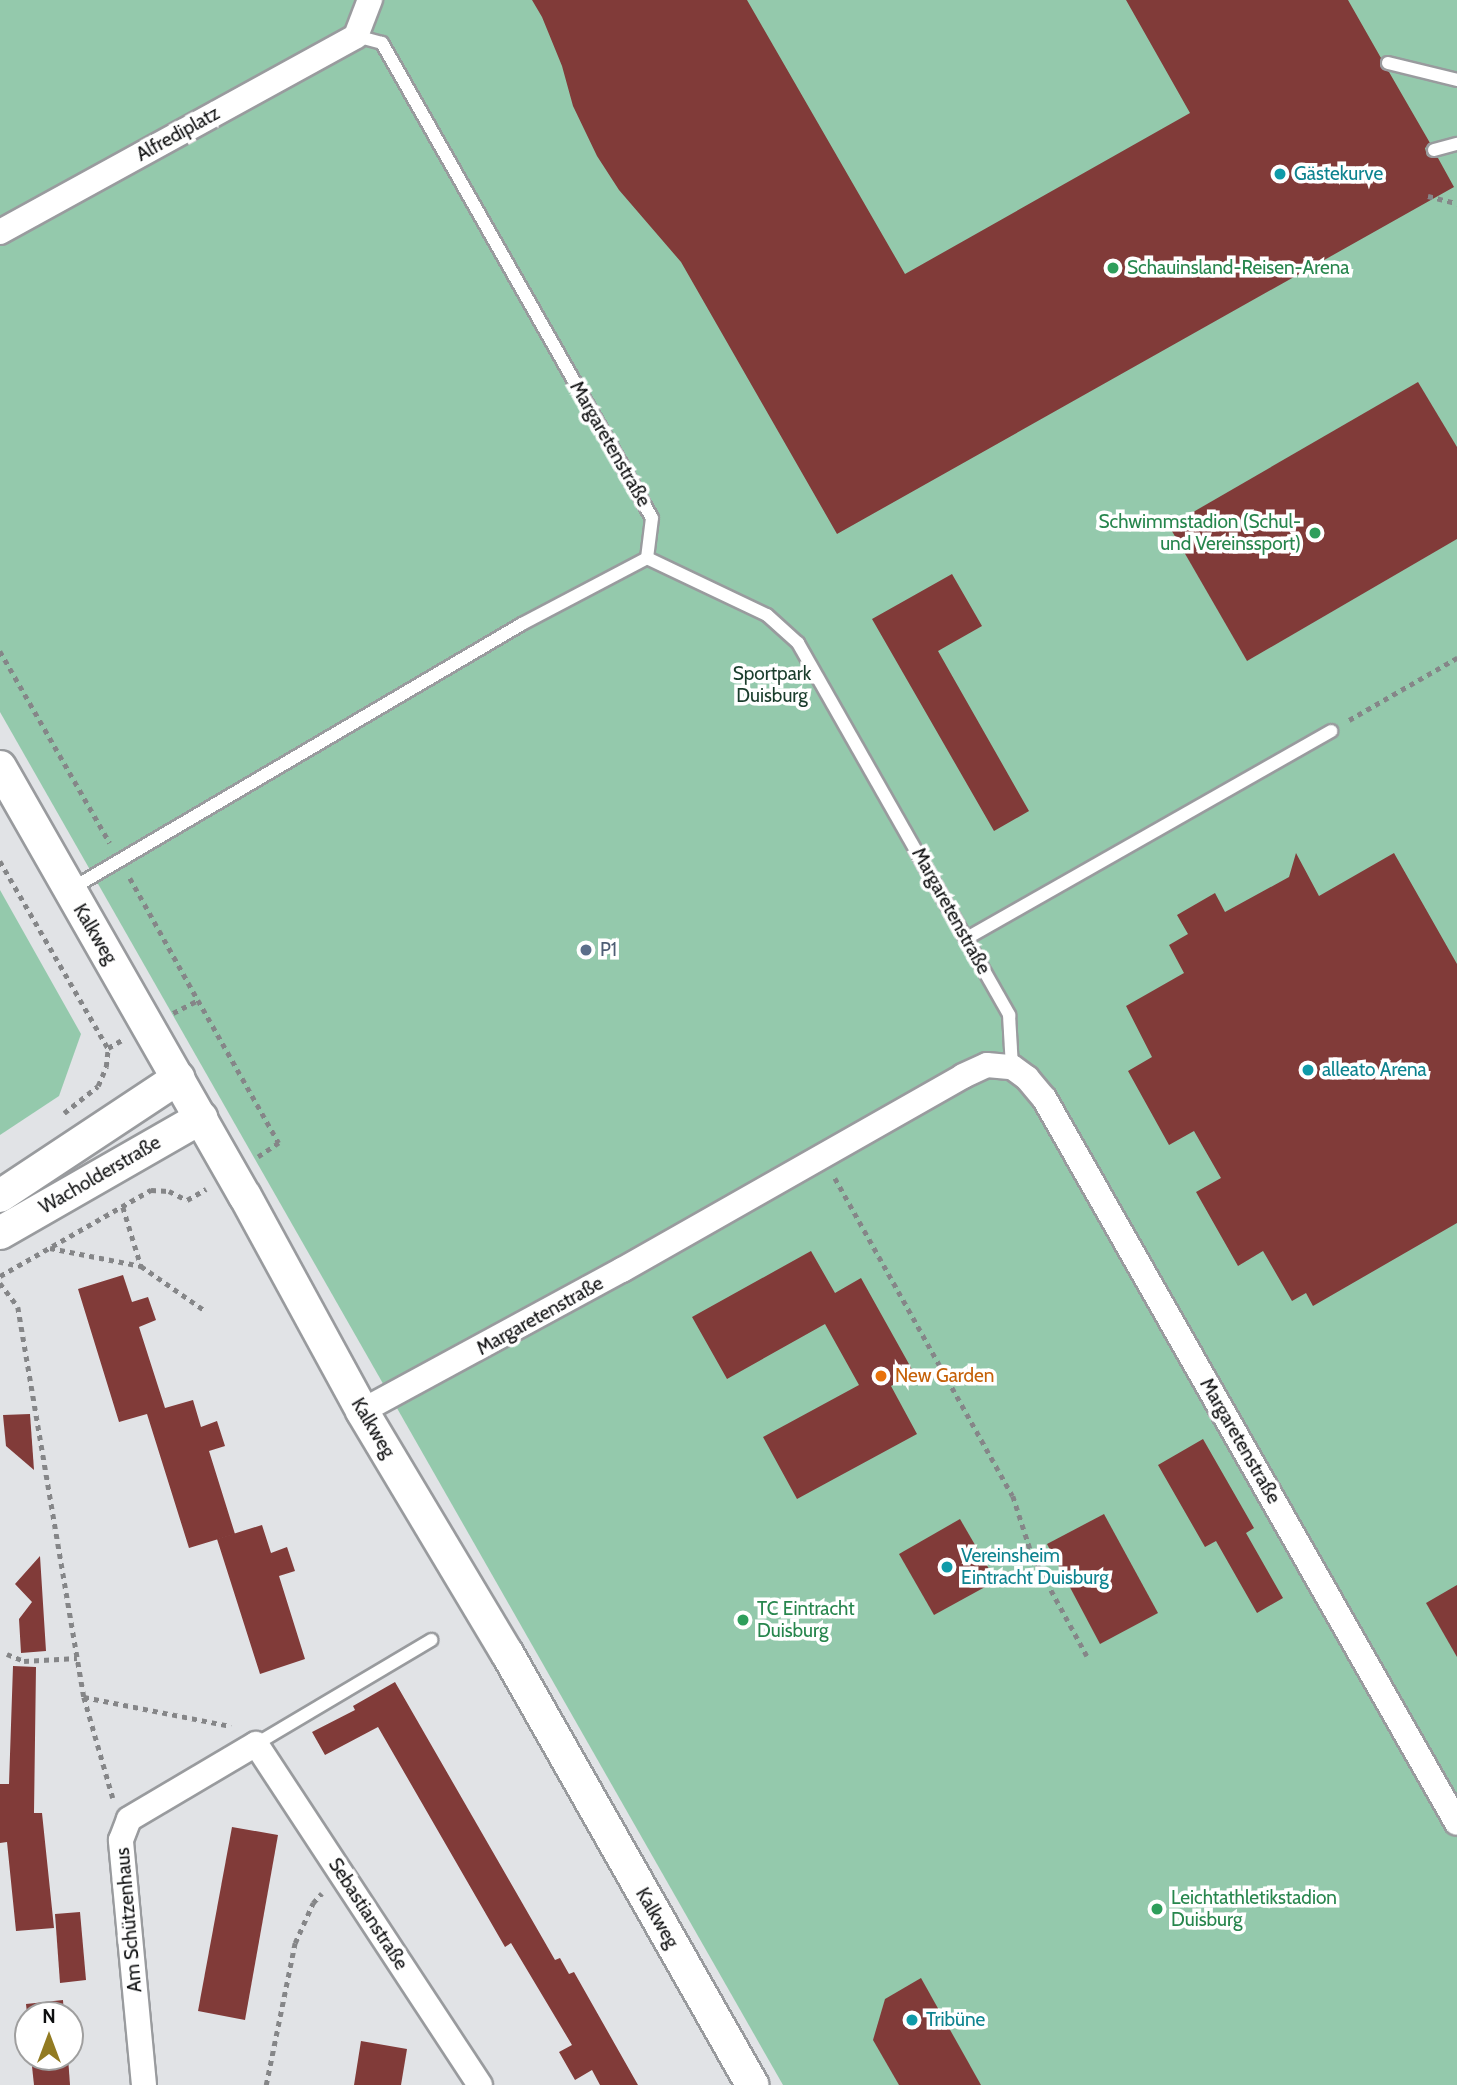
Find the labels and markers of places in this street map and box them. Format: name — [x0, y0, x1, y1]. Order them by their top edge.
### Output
place label: Gästekurve — [1294, 163, 1383, 185]
marker: Gästekurve — [1272, 166, 1288, 182]
place label: Schauinsland-Reisen-Arena — [1127, 257, 1349, 279]
marker: Schauinsland-Reisen-Arena — [1105, 260, 1121, 276]
place label: Schwimmstadion (Schul- und Vereinssport) — [1098, 511, 1301, 555]
marker: Schwimmstadion (Schul- und Vereinssport) — [1307, 525, 1323, 541]
place label: P1 — [600, 939, 617, 961]
marker: P1 — [578, 942, 594, 958]
place label: alleato Arena — [1322, 1059, 1427, 1081]
marker: alleato Arena — [1300, 1062, 1316, 1078]
place label: New Garden — [895, 1365, 994, 1387]
marker: New Garden — [873, 1368, 889, 1384]
place label: Vereinsheim Eintracht Duisburg — [961, 1545, 1109, 1589]
marker: Vereinsheim Eintracht Duisburg — [939, 1559, 955, 1575]
place label: TC Eintracht Duisburg — [757, 1598, 855, 1642]
marker: TC Eintracht Duisburg — [735, 1612, 751, 1628]
place label: Leichtathletikstadion Duisburg — [1171, 1887, 1337, 1931]
marker: Leichtathletikstadion Duisburg — [1149, 1901, 1165, 1917]
place label: Tribüne — [926, 2009, 985, 2031]
marker: Tribüne — [904, 2012, 920, 2028]

